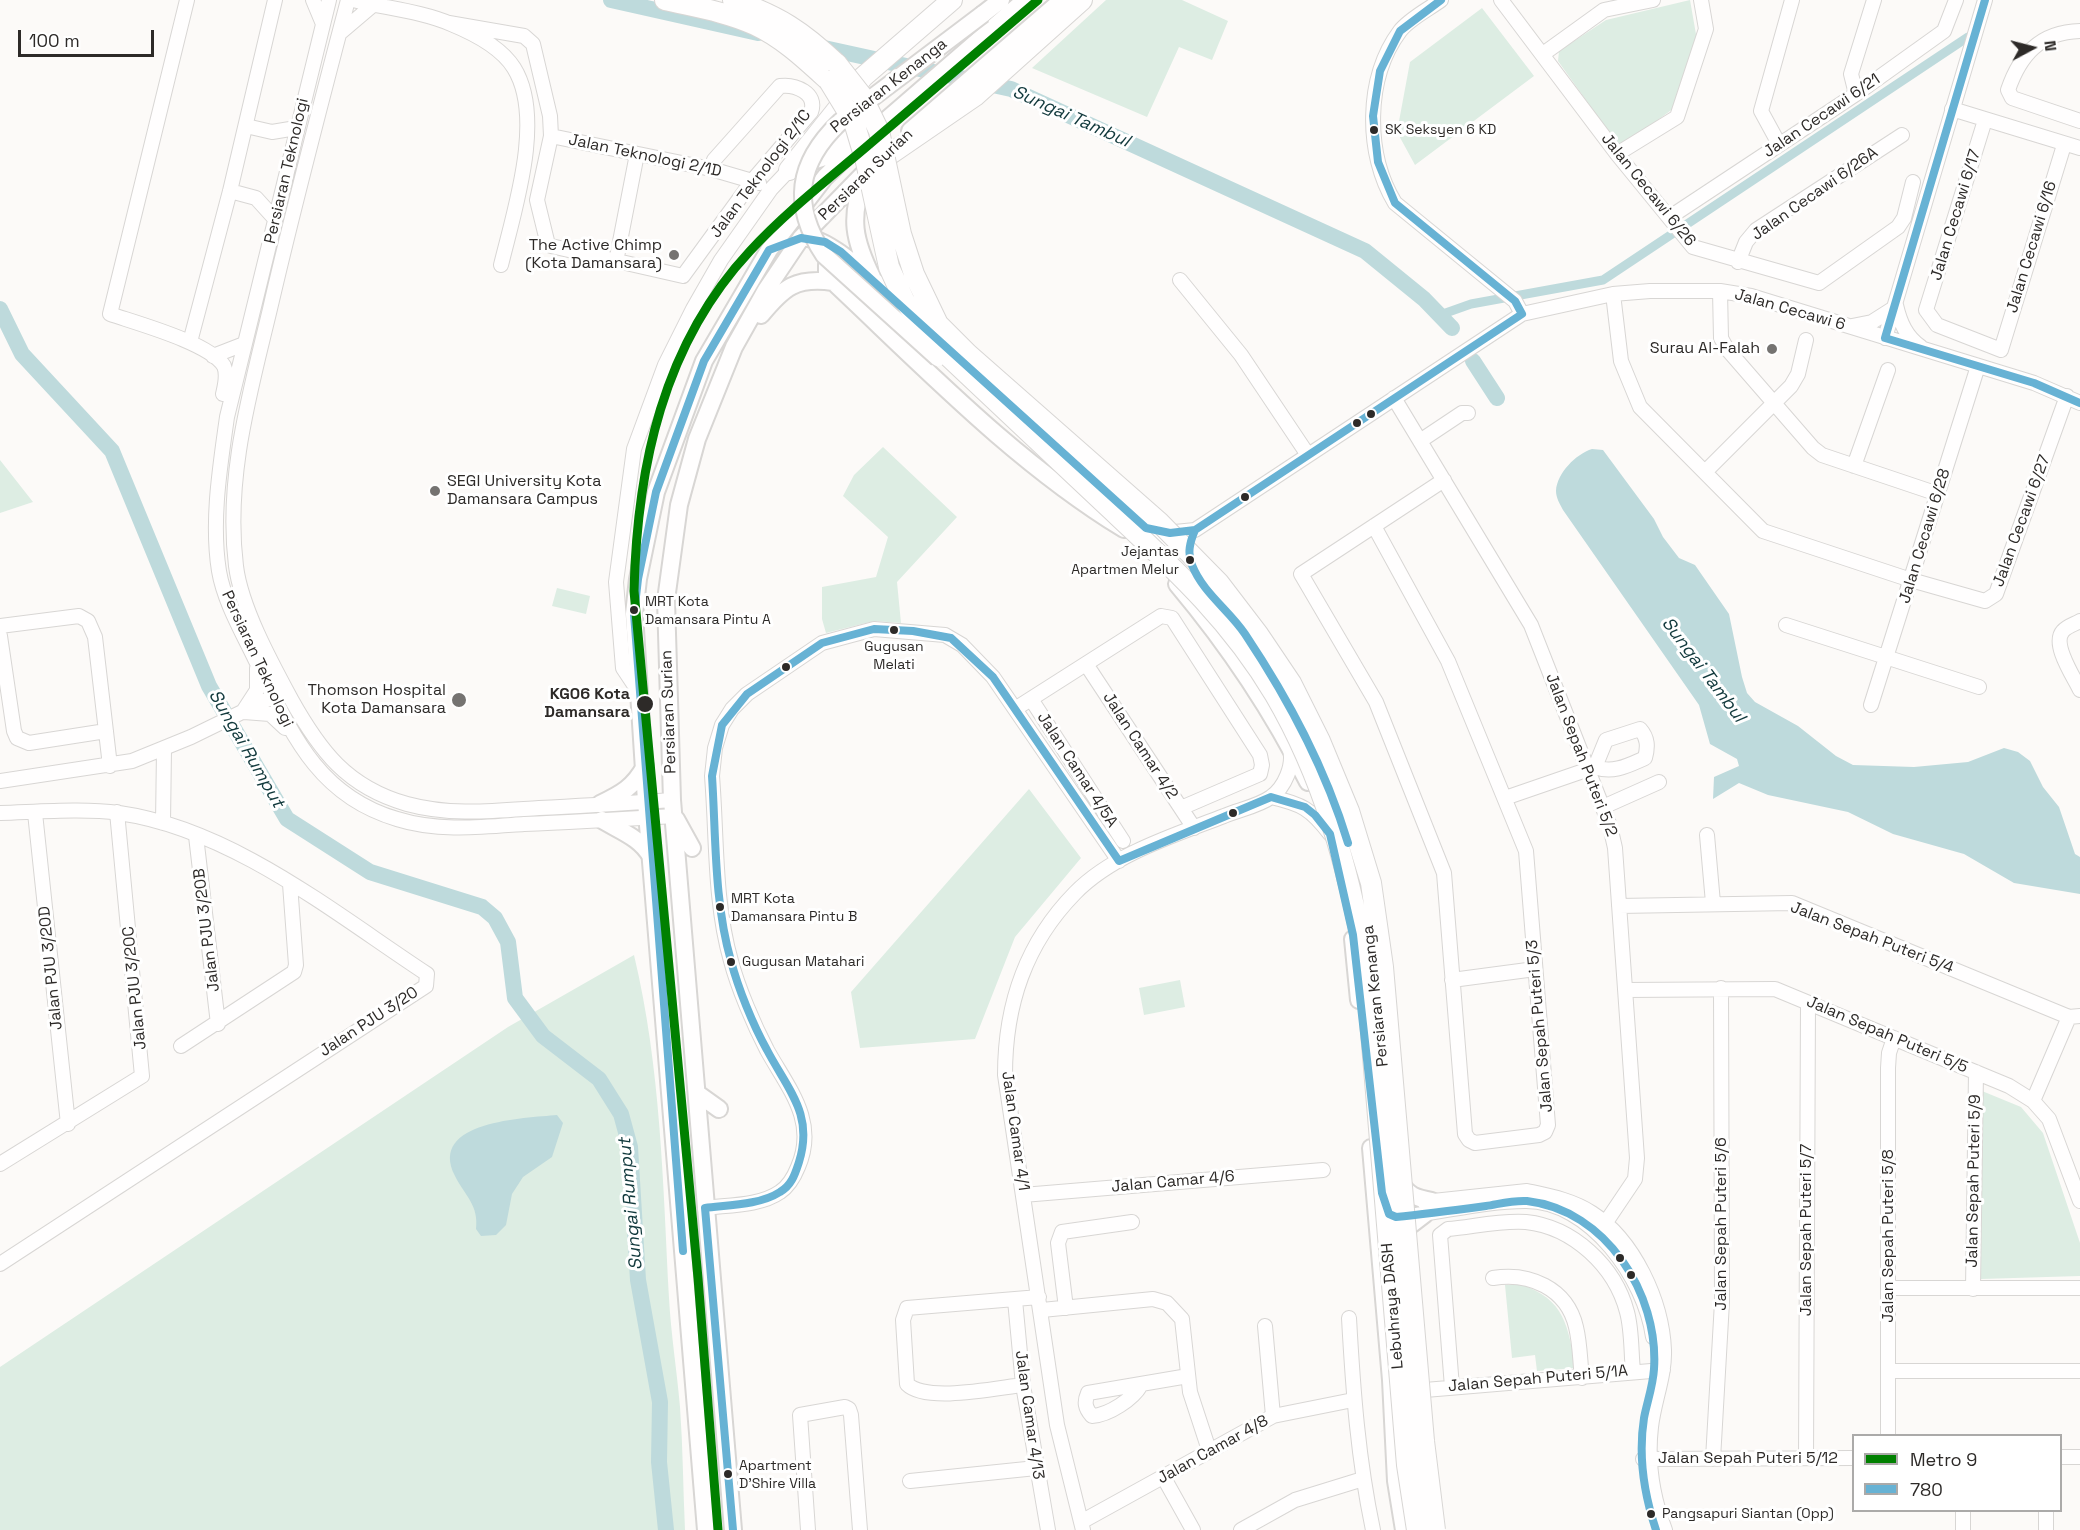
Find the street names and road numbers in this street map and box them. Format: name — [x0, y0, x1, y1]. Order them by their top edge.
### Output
street label: Persiaran Kenanga — [827, 35, 951, 137]
street label: Jalan Cecawi 6/21 — [1760, 70, 1884, 162]
street label: Persiaran Teknologi — [261, 96, 313, 246]
street label: Jalan Teknologi 2/1C — [707, 106, 815, 242]
street label: Persiaran Surian — [815, 125, 917, 225]
street label: Jalan Teknologi 2/1D — [567, 130, 723, 182]
street label: Jalan Cecawi 6/26 — [1597, 130, 1699, 250]
street label: Jalan Cecawi 6/26A — [1748, 143, 1882, 245]
street label: Jalan Cecawi 6/17 — [1927, 147, 1985, 283]
street label: Jalan Cecawi 6/16 — [2003, 179, 2061, 315]
street label: Jalan Cecawi 6 — [1732, 285, 1848, 335]
street label: Jalan Cecawi 6/27 — [1989, 453, 2055, 589]
street label: Jalan Cecawi 6/28 — [1895, 466, 1955, 606]
street label: Persiaran Teknologi — [217, 588, 297, 730]
street label: Persiaran Surian — [657, 650, 681, 774]
street label: Jalan Sepah Puteri 5/2 — [1541, 671, 1621, 839]
street label: Jalan Camar 4/2 — [1098, 689, 1182, 803]
street label: Jalan Camar 4/5A — [1033, 709, 1121, 831]
street label: Jalan PJU 3/20B — [190, 867, 224, 993]
street label: Jalan Sepah Puteri 5/4 — [1788, 898, 1956, 978]
street label: Jalan PJU 3/20D — [35, 905, 67, 1031]
street label: Persiaran Kenanga — [1359, 924, 1393, 1068]
street label: Jalan PJU 3/20C — [119, 925, 151, 1051]
street label: Jalan Sepah Puteri 5/3 — [1523, 939, 1557, 1113]
street label: Jalan PJU 3/20 — [316, 983, 422, 1061]
street label: Jalan Sepah Puteri 5/5 — [1804, 992, 1970, 1078]
street label: Jalan Camar 4/1 — [997, 1070, 1033, 1192]
street label: Jalan Sepah Puteri 5/9 — [1963, 1094, 1985, 1268]
street label: Jalan Sepah Puteri 5/6 — [1712, 1137, 1732, 1311]
street label: Jalan Sepah Puteri 5/7 — [1797, 1144, 1817, 1316]
street label: Jalan Sepah Puteri 5/8 — [1879, 1149, 1899, 1323]
street label: Jalan Camar 4/6 — [1111, 1167, 1235, 1197]
street label: Lebuhraya DASH — [1378, 1242, 1408, 1370]
street label: Jalan Camar 4/13 — [1010, 1349, 1048, 1481]
street label: Jalan Sepah Puteri 5/1A — [1447, 1362, 1629, 1396]
street label: Jalan Camar 4/8 — [1154, 1412, 1272, 1488]
street label: Jalan Sepah Puteri 5/12 — [1658, 1449, 1838, 1469]

